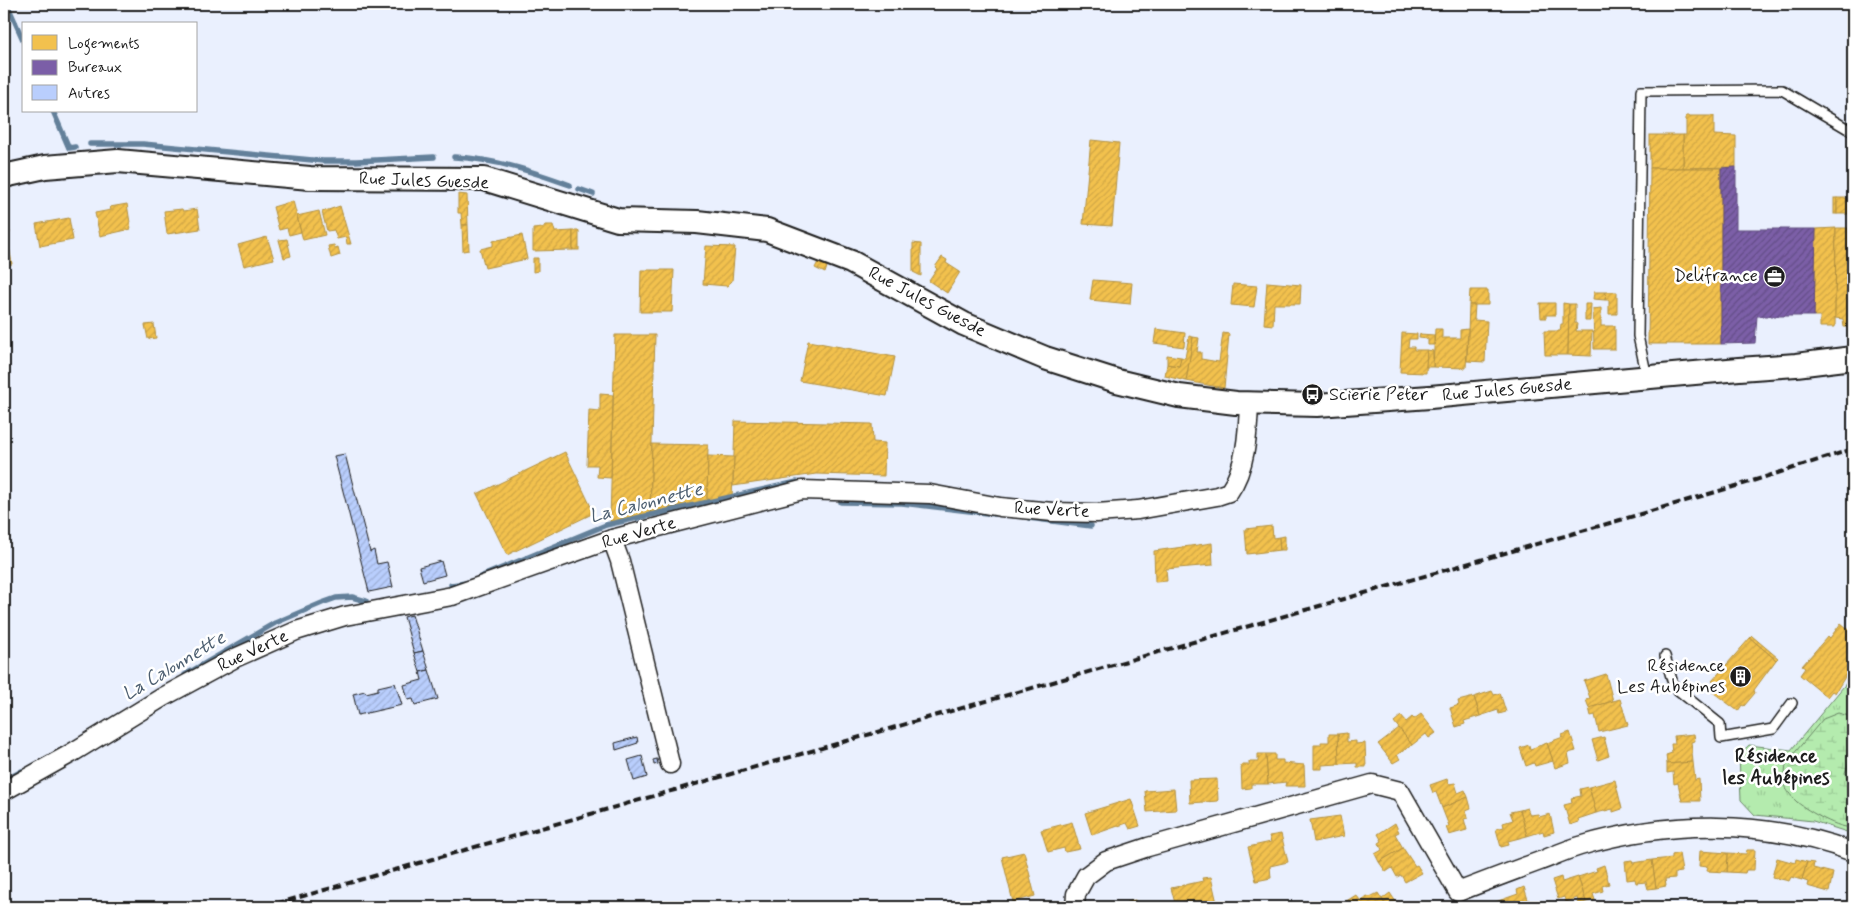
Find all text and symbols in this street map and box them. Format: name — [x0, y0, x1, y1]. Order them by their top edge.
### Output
legend — [22, 22, 198, 112]
text: Logements — [68, 34, 140, 55]
text: Bureaux — [68, 58, 122, 78]
text: Autres — [68, 84, 110, 104]
street label: Rue Jules Guesde — [359, 167, 490, 195]
street label: Rue Jules Guesde — [864, 261, 990, 343]
place label: Delifrance — [1674, 264, 1758, 288]
office icon: Delifrance — [1762, 264, 1786, 288]
street label: Rue Jules Guesde — [1441, 372, 1573, 408]
bus stop icon: Scierie Peter — [1301, 383, 1325, 407]
place label: Scierie Peter — [1329, 383, 1428, 407]
water label: La Calonnette — [587, 477, 706, 529]
street label: Rue Verte — [1014, 496, 1090, 524]
street label: Rue Verte — [599, 511, 679, 555]
street label: Rue Verte — [214, 624, 292, 678]
water label: La Calonnette — [118, 625, 231, 707]
place label: Résidence Les Aubépines — [1617, 654, 1725, 699]
building icon: Résidence Les Aubépines — [1729, 664, 1753, 688]
district label: Résidence les Aubépines — [1722, 744, 1830, 791]

